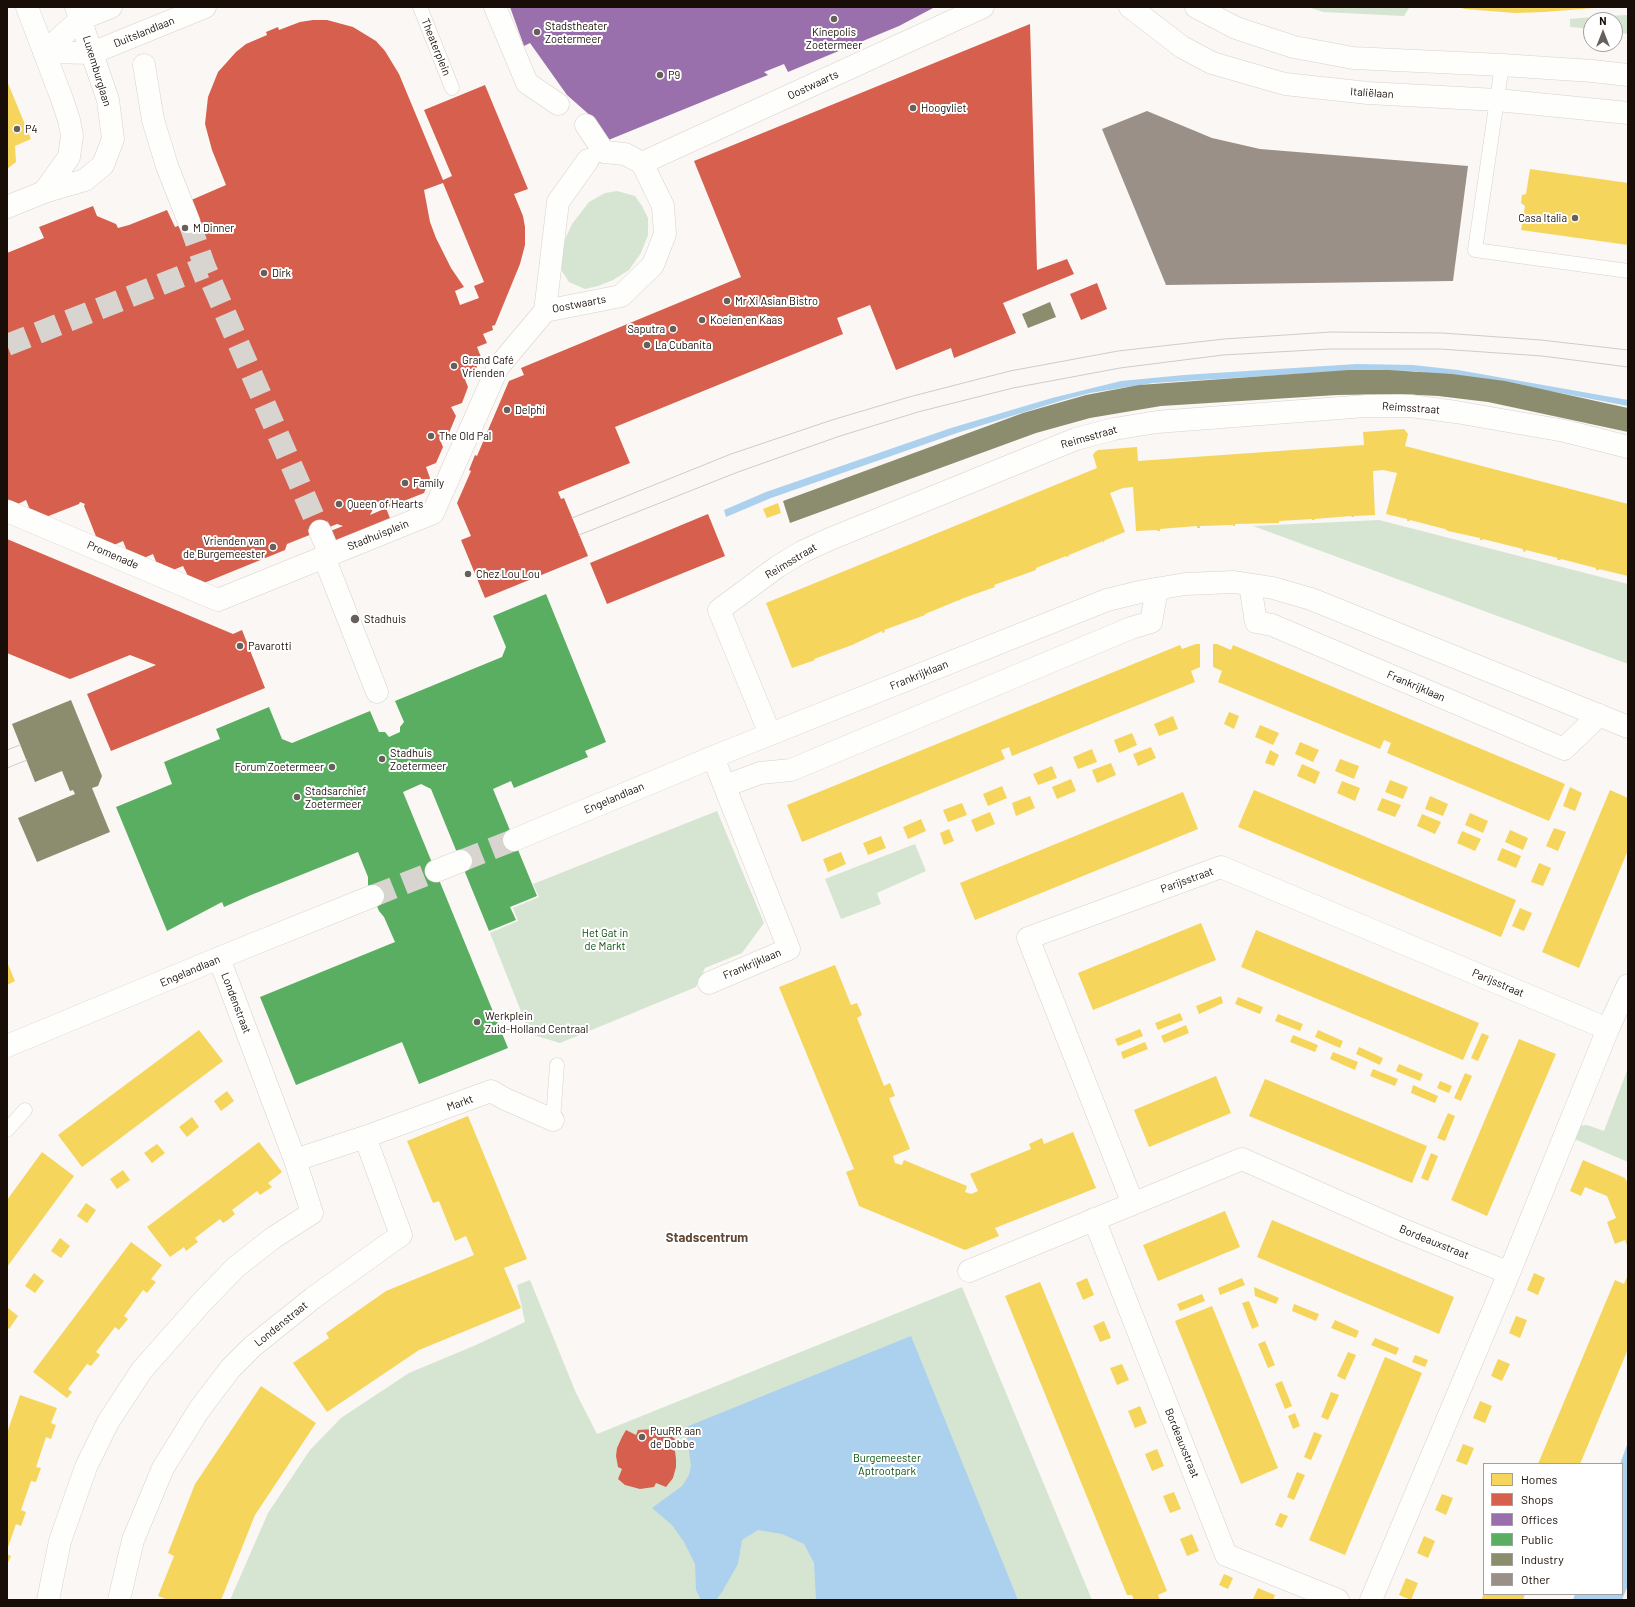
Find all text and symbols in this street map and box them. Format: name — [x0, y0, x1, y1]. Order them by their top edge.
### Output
north arrow — [1583, 12, 1623, 52]
street label: Duitslandlaan — [112, 14, 176, 50]
marker: Kinepolis Zoetermeer — [829, 14, 839, 24]
text: N — [1599, 14, 1607, 27]
street label: Theaterplein — [419, 17, 453, 77]
place label: Stadstheater Zoetermeer — [545, 19, 607, 45]
place label: Kinepolis Zoetermeer — [806, 25, 862, 51]
marker: Stadstheater Zoetermeer — [532, 27, 542, 37]
street label: Luxemburglaan — [80, 34, 114, 108]
street label: Oostwaarts — [785, 67, 841, 103]
place label: P9 — [668, 68, 680, 82]
marker: P9 — [655, 70, 665, 80]
street label: Italiëlaan — [1350, 85, 1394, 101]
place label: Hoogvliet — [921, 101, 966, 115]
marker: Hoogvliet — [908, 103, 918, 113]
place label: P4 — [25, 122, 38, 136]
marker: P4 — [12, 124, 22, 134]
place label: Casa Italia — [1518, 211, 1567, 225]
marker: Casa Italia — [1570, 213, 1580, 223]
place label: M Dinner — [193, 221, 234, 235]
marker: M Dinner — [180, 223, 190, 233]
place label: Dirk — [272, 266, 291, 280]
marker: Dirk — [259, 268, 269, 278]
street label: Oostwaarts — [551, 292, 607, 316]
place label: Mr Xi Asian Bistro — [735, 294, 818, 308]
marker: Mr Xi Asian Bistro — [722, 296, 732, 306]
place label: Koeien en Kaas — [710, 313, 782, 327]
marker: Koeien en Kaas — [697, 315, 707, 325]
place label: Saputra — [627, 322, 665, 336]
marker: Saputra — [668, 324, 678, 334]
place label: La Cubanita — [655, 338, 712, 352]
marker: La Cubanita — [642, 340, 652, 350]
place label: Grand Café Vrienden — [462, 353, 514, 379]
marker: Grand Café Vrienden — [449, 361, 459, 371]
street label: Reimsstraat — [1382, 399, 1440, 417]
place label: Delphi — [515, 403, 545, 417]
marker: Delphi — [502, 405, 512, 415]
street label: Reimsstraat — [1059, 423, 1119, 451]
place label: The Old Pal — [439, 429, 491, 443]
marker: The Old Pal — [426, 431, 436, 441]
place label: Family — [413, 476, 444, 490]
marker: Family — [400, 478, 410, 488]
place label: Queen of Hearts — [347, 497, 423, 511]
marker: Queen of Hearts — [334, 499, 344, 509]
street label: Stadhuisplein — [345, 517, 411, 553]
place label: Vrienden van de Burgemeester — [183, 534, 265, 560]
street label: Promenade — [85, 538, 141, 572]
street label: Reimsstraat — [763, 540, 819, 582]
marker: Vrienden van de Burgemeester — [268, 542, 278, 552]
place label: Chez Lou Lou — [476, 567, 540, 581]
marker: Chez Lou Lou — [463, 569, 473, 579]
place label: Stadhuis — [364, 612, 406, 626]
marker: Stadhuis — [349, 613, 361, 625]
place label: Pavarotti — [248, 639, 291, 653]
marker: Pavarotti — [235, 641, 245, 651]
street label: Frankrijklaan — [888, 657, 950, 693]
street label: Frankrijklaan — [1385, 668, 1447, 704]
place label: Stadhuis Zoetermeer — [390, 746, 446, 772]
marker: Stadhuis Zoetermeer — [377, 754, 387, 764]
place label: Forum Zoetermeer — [235, 760, 324, 774]
marker: Forum Zoetermeer — [327, 762, 337, 772]
street label: Engelandlaan — [582, 779, 646, 817]
place label: Stadsarchief Zoetermeer — [305, 784, 366, 810]
marker: Stadsarchief Zoetermeer — [292, 792, 302, 802]
street label: Parijsstraat — [1159, 864, 1215, 896]
park label: Het Gat in de Markt — [582, 926, 628, 952]
street label: Frankrijklaan — [721, 946, 783, 982]
street label: Engelandlaan — [158, 952, 222, 990]
street label: Parijsstraat — [1470, 966, 1526, 1000]
street label: Londenstraat — [218, 971, 254, 1035]
place label: Werkplein Zuid-Holland Centraal — [485, 1009, 588, 1035]
marker: Werkplein Zuid-Holland Centraal — [472, 1017, 482, 1027]
street label: Markt — [445, 1092, 475, 1114]
street label: Bordeauxstraat — [1397, 1222, 1471, 1262]
district label: Stadscentrum — [666, 1230, 748, 1246]
street label: Londenstraat — [252, 1299, 310, 1349]
street label: Bordeauxstraat — [1162, 1406, 1202, 1480]
place label: PuuRR aan de Dobbe — [650, 1424, 701, 1450]
marker: PuuRR aan de Dobbe — [637, 1432, 647, 1442]
park label: Burgemeester Aptrootpark — [853, 1451, 921, 1477]
legend — [1483, 1463, 1623, 1595]
text: Homes — [1521, 1472, 1557, 1486]
text: Shops — [1521, 1492, 1553, 1506]
text: Offices — [1521, 1512, 1558, 1526]
text: Public — [1521, 1532, 1553, 1546]
text: Industry — [1521, 1552, 1564, 1566]
text: Other — [1521, 1572, 1550, 1586]

